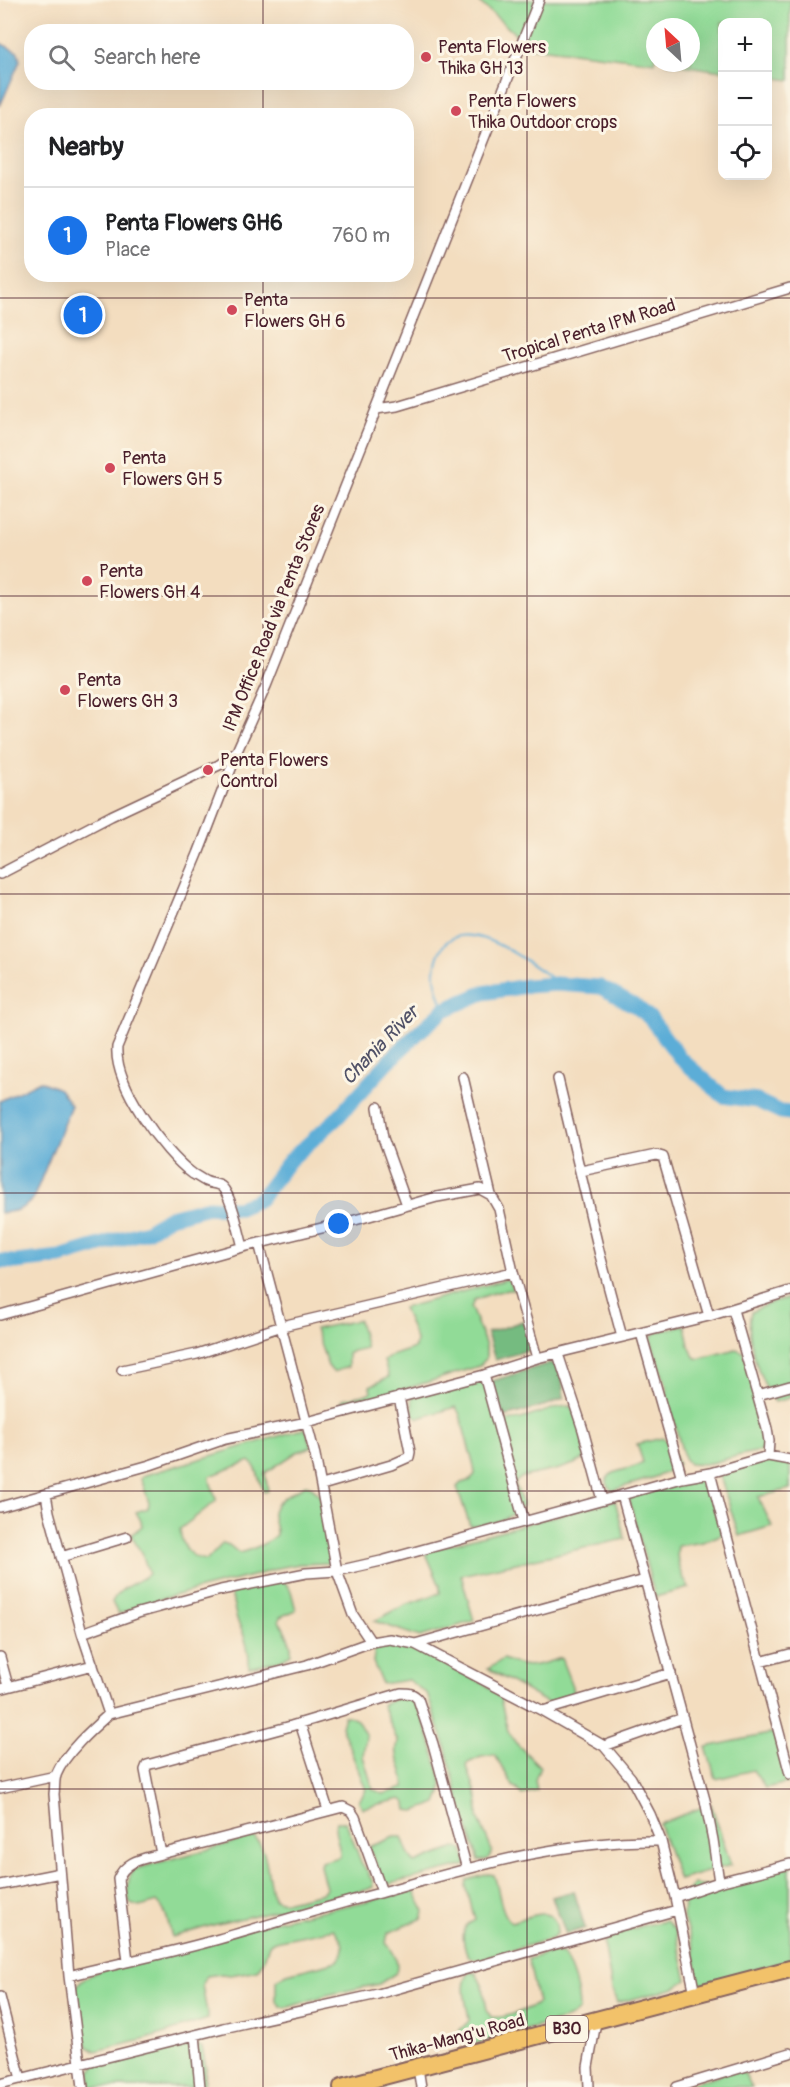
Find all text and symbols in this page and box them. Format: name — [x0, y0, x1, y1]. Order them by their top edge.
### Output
north arrow — [646, 18, 700, 72]
map controls — [718, 18, 772, 180]
button: + — [718, 18, 772, 72]
search box — [24, 24, 414, 90]
place label: Penta Flowers Thika GH 13 — [438, 36, 546, 80]
icon: search — [45, 41, 78, 74]
text: Search here — [93, 43, 200, 71]
marker: Penta Flowers Thika GH 13 — [419, 50, 433, 64]
button: − — [718, 72, 772, 126]
place label: Penta Flowers Thika Outdoor crops — [468, 90, 617, 134]
marker: Penta Flowers Thika Outdoor crops — [449, 104, 463, 118]
button: locate — [718, 126, 772, 180]
text: Nearby — [48, 131, 124, 163]
text: Penta Flowers GH6 — [105, 209, 283, 237]
text: 1 — [64, 223, 71, 248]
text: 760 m — [332, 223, 390, 248]
text: Place — [105, 237, 150, 262]
place label: Penta Flowers GH 6 — [244, 289, 345, 333]
pin: 1 — [64, 292, 103, 338]
street label: Tropical Penta IPM Road — [500, 294, 678, 368]
marker: Penta Flowers GH 6 — [225, 303, 239, 317]
place label: Penta Flowers GH 5 — [122, 447, 223, 491]
marker: Penta Flowers GH 5 — [103, 461, 117, 475]
street label: IPM Office Road via Penta Stores — [218, 501, 330, 735]
place label: Penta Flowers GH 4 — [99, 560, 201, 604]
marker: Penta Flowers GH 4 — [80, 574, 94, 588]
place label: Penta Flowers GH 3 — [77, 669, 178, 713]
marker: Penta Flowers GH 3 — [58, 683, 72, 697]
place label: Penta Flowers Control — [220, 749, 328, 793]
marker: Penta Flowers Control — [201, 763, 215, 777]
water label: Chania River — [336, 998, 426, 1090]
your location — [324, 1209, 353, 1238]
street label: Thika-Mang'u Road — [387, 2009, 527, 2067]
road number: B30 — [546, 2016, 588, 2042]

